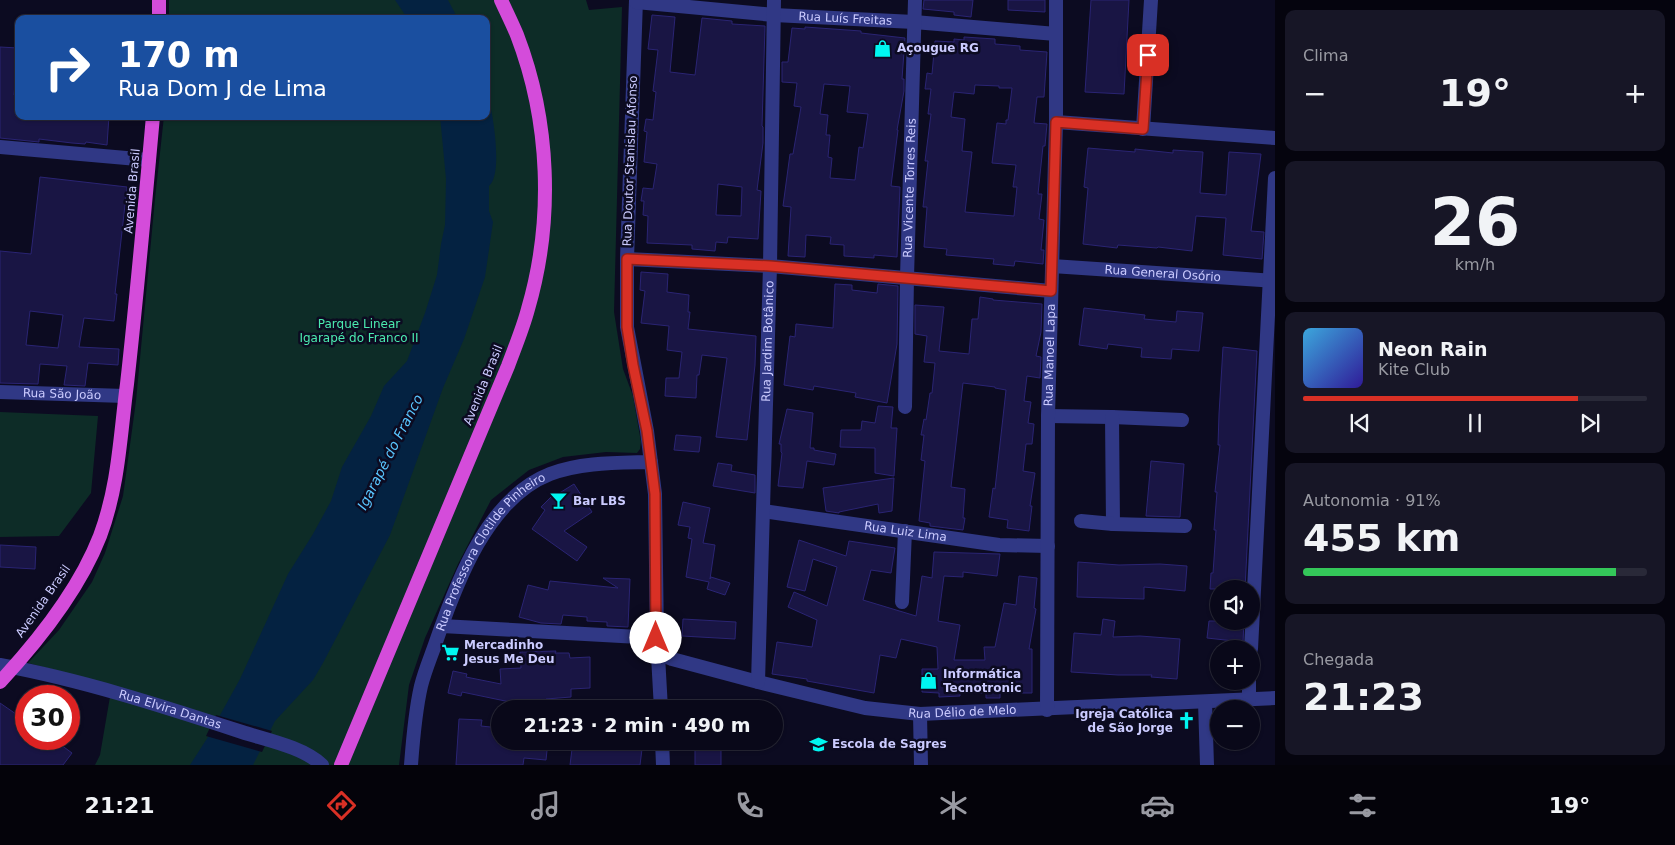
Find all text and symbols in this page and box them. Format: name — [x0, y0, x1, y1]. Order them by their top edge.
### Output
street label: Rua Luís Freitas — [798, 9, 893, 28]
pin — [1127, 34, 1169, 76]
icon: right — [35, 35, 100, 100]
text: 170 m — [118, 35, 240, 75]
shop icon: Açougue RG — [873, 38, 893, 58]
place label: Açougue RG — [897, 41, 979, 55]
icon: arrive — [1134, 41, 1162, 69]
text: Clima — [1303, 46, 1348, 65]
text: 19° — [1439, 71, 1511, 115]
street label: Rua Doutor Stanislau Afonso — [620, 75, 640, 247]
text: Rua Dom J de Lima — [118, 76, 327, 101]
text: − — [1303, 77, 1326, 110]
text: + — [1624, 77, 1647, 110]
street label: Rua Vicente Torres Reis — [901, 118, 919, 258]
street label: Avenida Brasil — [121, 148, 143, 234]
text: 26 — [1430, 185, 1520, 260]
text: km/h — [1455, 255, 1495, 274]
street label: Rua General Osório — [1104, 263, 1221, 284]
street label: Rua Jardim Botânico — [759, 280, 777, 402]
street label: Rua Manoel Lapa — [1041, 303, 1058, 407]
park label: Parque Linear Igarapé do Franco II — [299, 317, 419, 345]
text: Neon Rain — [1378, 338, 1487, 360]
street label: Avenida Brasil — [461, 343, 505, 427]
text: Kite Club — [1378, 360, 1450, 379]
street label: Rua São João — [23, 386, 101, 402]
water label: Igarapé do Franco — [354, 392, 426, 512]
icon: previous — [1346, 409, 1374, 437]
icon: pause — [1461, 409, 1489, 437]
icon: next — [1576, 409, 1604, 437]
street label: Rua Professora Clotilde Pinheiro — [433, 470, 548, 633]
bar icon: Bar LBS — [549, 491, 569, 511]
text: Autonomia · 91% — [1303, 491, 1441, 510]
place label: Bar LBS — [573, 494, 626, 508]
text: 455 km — [1303, 516, 1460, 560]
street label: Rua Luiz Lima — [863, 519, 948, 544]
street label: Avenida Brasil — [13, 562, 73, 640]
map controls — [1210, 580, 1260, 750]
button: sound — [1210, 580, 1260, 630]
position arrow — [629, 611, 681, 663]
place label: Mercadinho Jesus Me Deu — [463, 638, 555, 666]
button: + — [1210, 640, 1260, 690]
supermarket icon: Mercadinho Jesus Me Deu — [440, 642, 460, 662]
text: Chegada — [1303, 650, 1374, 669]
place label: Informática Tecnotronic — [943, 667, 1021, 695]
shop icon: Informática Tecnotronic — [919, 671, 939, 691]
text: 21:23 — [1303, 675, 1424, 719]
speed limit sign: 30 — [15, 685, 80, 750]
street label: Rua Elvira Dantas — [117, 687, 223, 732]
button: − — [1210, 700, 1260, 750]
street label: Rua Délio de Melo — [907, 703, 1017, 721]
place label: Igreja Católica de São Jorge — [1075, 707, 1173, 735]
church icon: Igreja Católica de São Jorge — [1177, 711, 1197, 731]
text: 21:23 · 2 min · 490 m — [523, 714, 751, 736]
school or university icon: Escola de Sagres — [808, 734, 828, 754]
place label: Escola de Sagres — [832, 737, 947, 751]
icon: directions — [324, 788, 359, 823]
icon: music — [528, 788, 563, 823]
icon: phone — [732, 788, 767, 823]
icon: climate — [936, 788, 971, 823]
icon: car — [1140, 788, 1175, 823]
icon: filters — [1345, 788, 1380, 823]
text: 21:21 — [85, 793, 155, 818]
text: 19° — [1549, 793, 1590, 818]

